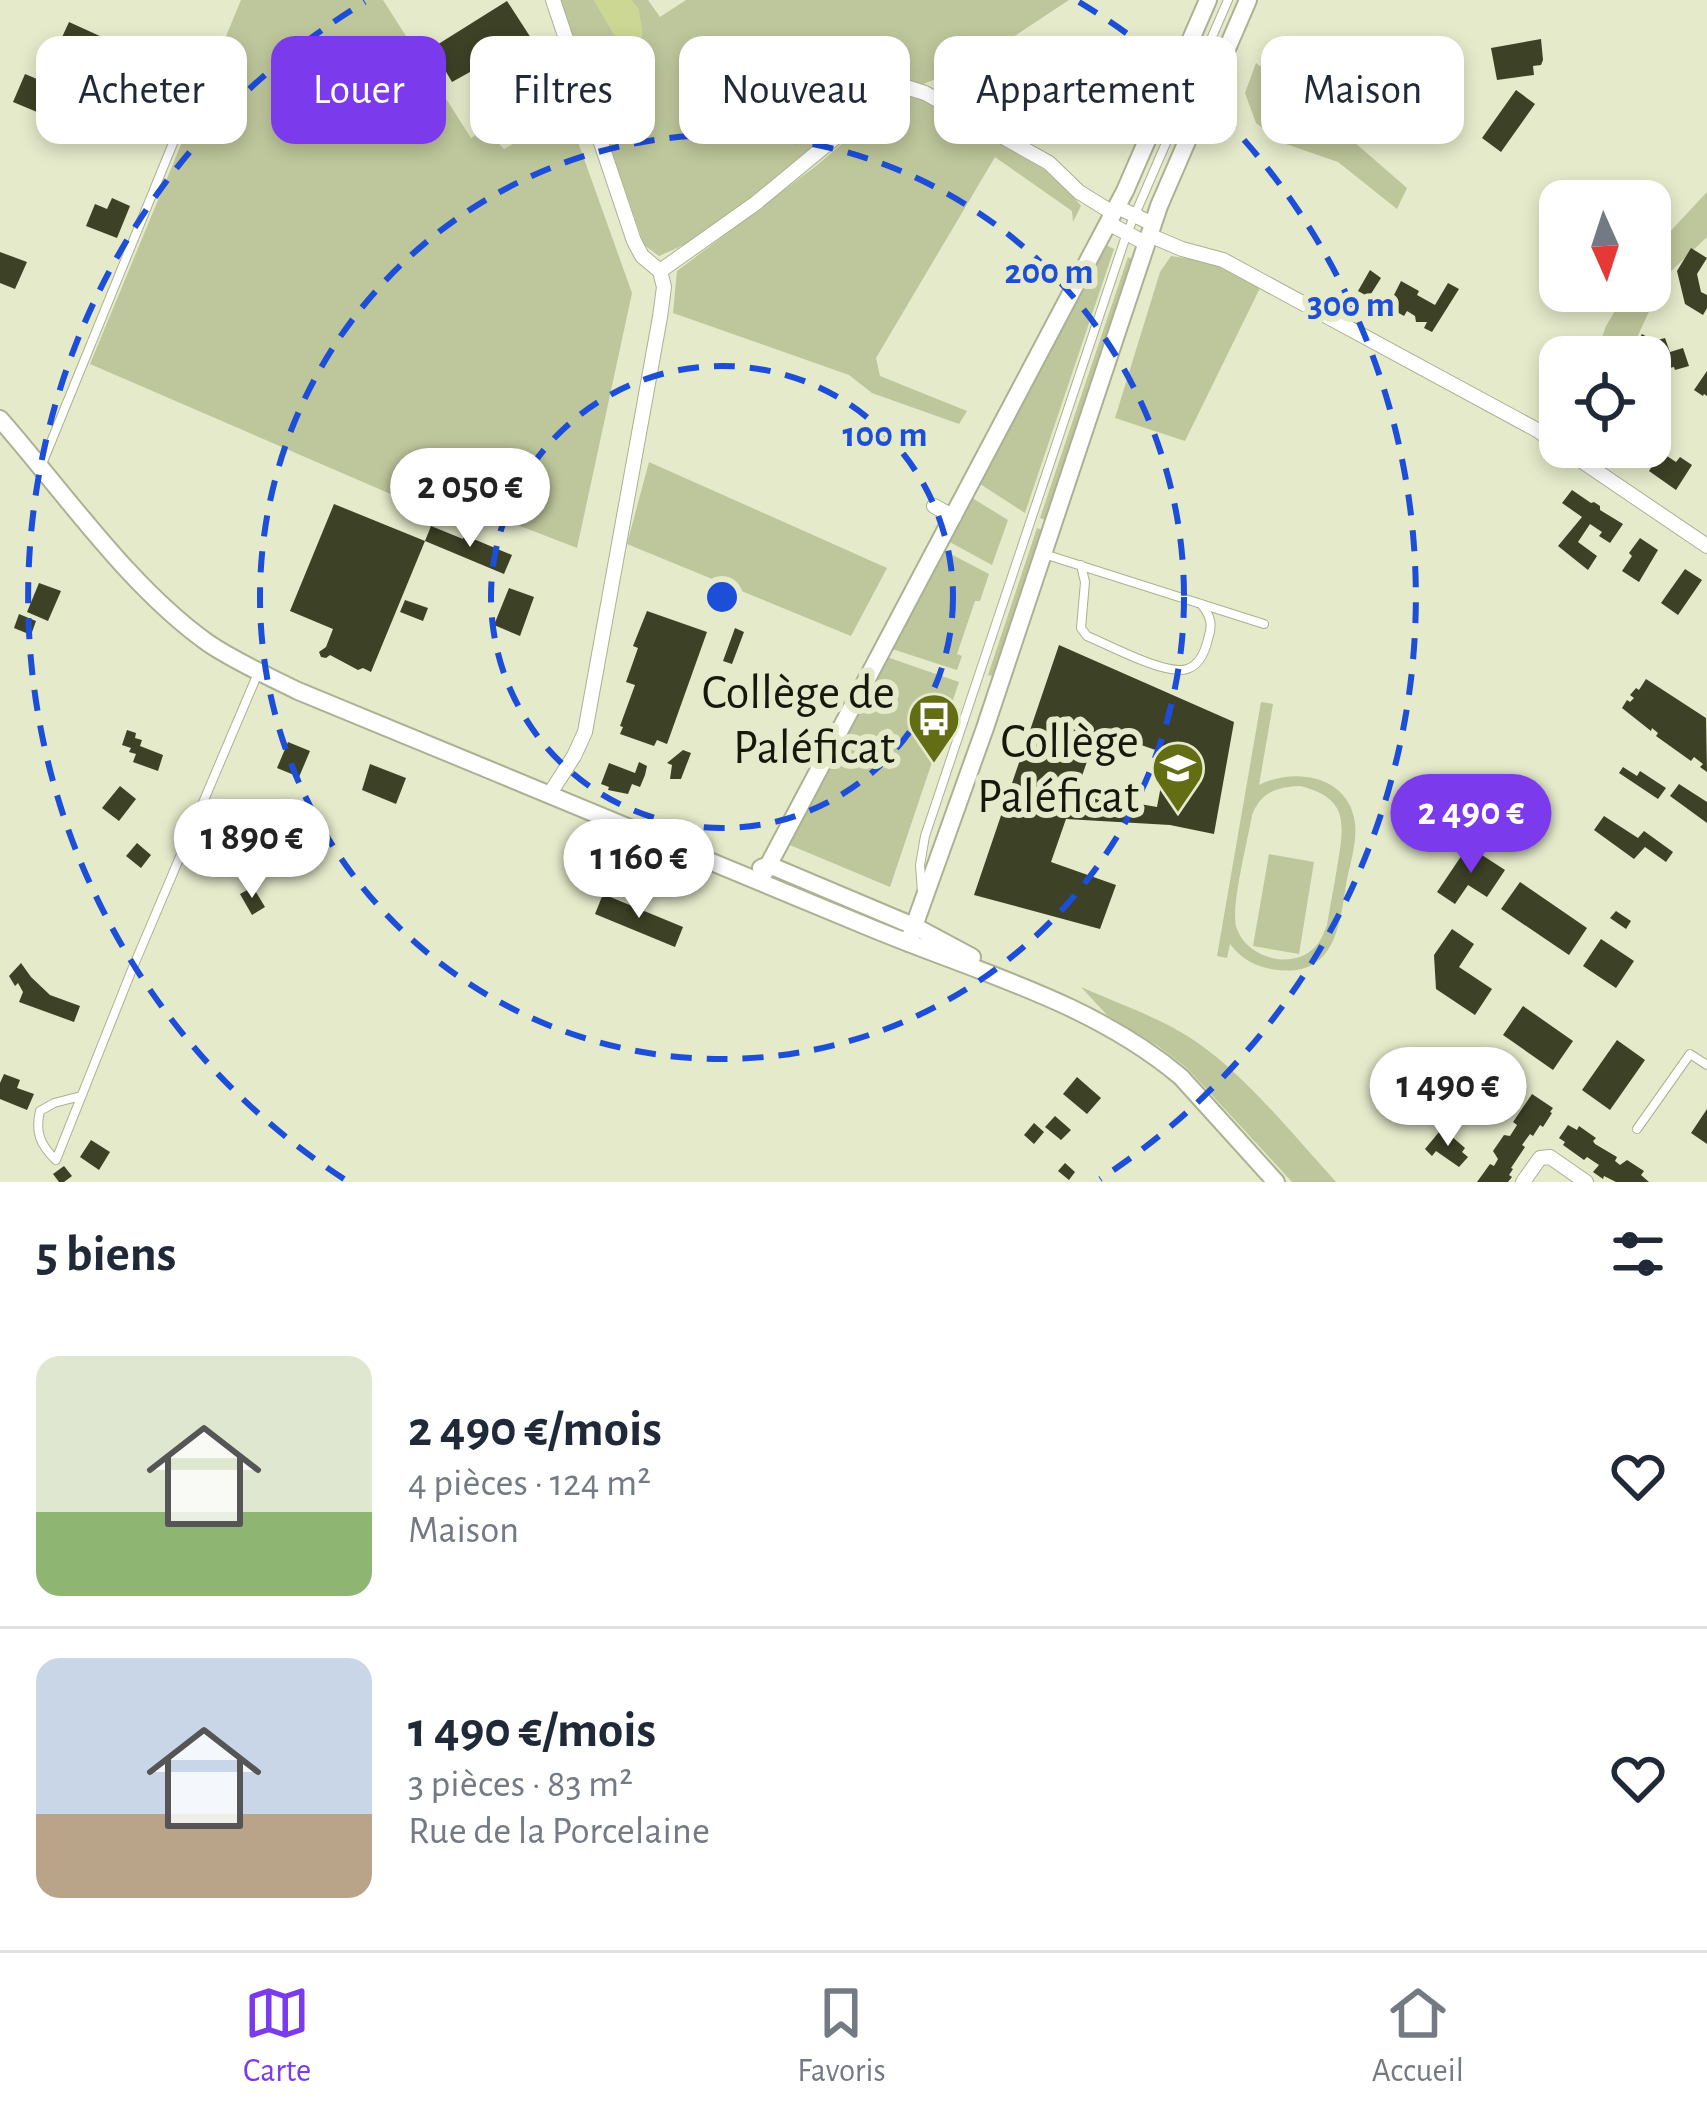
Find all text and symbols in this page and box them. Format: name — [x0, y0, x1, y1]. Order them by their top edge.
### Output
chip: Acheter — [36, 36, 247, 144]
chip: Louer — [271, 36, 446, 144]
chip: Filtres — [470, 36, 655, 144]
chip: Nouveau — [679, 36, 910, 144]
chip: Appartement — [934, 36, 1237, 144]
chip: Maison — [1261, 36, 1464, 144]
north arrow — [1539, 180, 1671, 312]
map controls — [1539, 180, 1671, 468]
text: 200 m — [1005, 254, 1093, 290]
text: 300 m — [1307, 287, 1395, 323]
button: locate — [1539, 336, 1671, 468]
text: 100 m — [843, 417, 927, 453]
pin: 2 050 € — [359, 448, 581, 550]
text: 2 050 € — [417, 467, 523, 506]
centre of rings — [701, 576, 743, 618]
place label: Collège de Paléficat — [702, 670, 895, 773]
bus stop icon: Collège de Paléficat — [906, 691, 962, 765]
place label: Collège Paléficat — [977, 719, 1139, 822]
school or university icon: Collège Paléficat — [1150, 740, 1206, 814]
pin: 2 490 € — [1360, 774, 1582, 876]
text: 2 490 € — [1417, 793, 1525, 832]
pin: 1 890 € — [141, 799, 363, 901]
text: 1 890 € — [201, 818, 303, 857]
pin: 1 160 € — [528, 819, 750, 921]
text: 1 160 € — [590, 838, 688, 877]
pin: 1 490 € — [1337, 1047, 1559, 1149]
text: 1 490 € — [1397, 1066, 1499, 1105]
icon: filters — [1605, 1221, 1671, 1287]
text: 5 biens — [36, 1229, 176, 1280]
icon: home — [132, 1404, 276, 1548]
text: 2 490 €/mois — [408, 1404, 662, 1455]
icon: heart — [1605, 1443, 1671, 1509]
text: 4 pièces · 124 m² — [408, 1464, 651, 1503]
text: Maison — [408, 1511, 519, 1550]
text: 1 490 €/mois — [408, 1705, 656, 1756]
icon: home — [132, 1706, 276, 1850]
icon: heart — [1605, 1745, 1671, 1811]
text: 3 pièces · 83 m² — [408, 1765, 633, 1804]
text: Rue de la Porcelaine — [408, 1812, 710, 1851]
tab: Carte — [243, 1980, 311, 2092]
tab: Favoris — [797, 1980, 886, 2092]
tab: Accueil — [1372, 1980, 1464, 2092]

